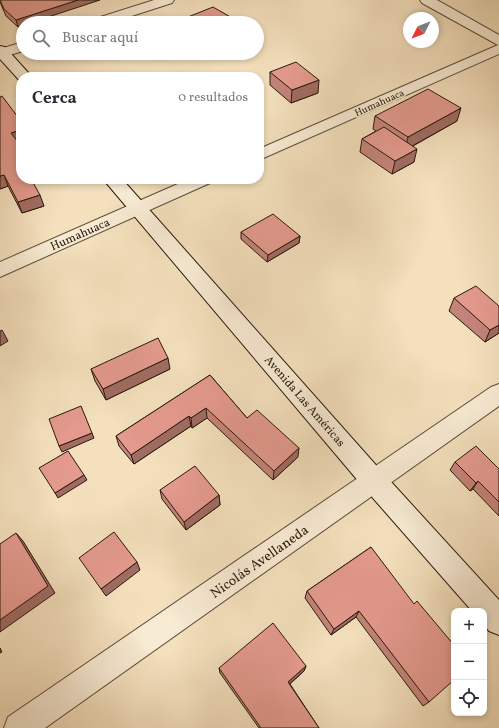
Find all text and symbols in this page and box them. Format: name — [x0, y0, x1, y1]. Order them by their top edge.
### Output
north arrow — [403, 12, 439, 48]
search box — [16, 16, 264, 60]
icon: search — [30, 27, 52, 49]
text: Buscar aquí — [62, 28, 138, 49]
street label: Humahuaca — [352, 86, 406, 120]
text: Cerca — [32, 87, 77, 110]
text: 0 resultados — [178, 89, 248, 107]
street label: Humahuaca — [48, 215, 113, 255]
street label: Avenida Las Américas — [260, 353, 348, 451]
street label: Nicolás Avellaneda — [207, 521, 313, 603]
map controls — [451, 608, 487, 716]
button: + — [451, 608, 487, 644]
button: − — [451, 644, 487, 680]
button: locate — [451, 680, 487, 716]

